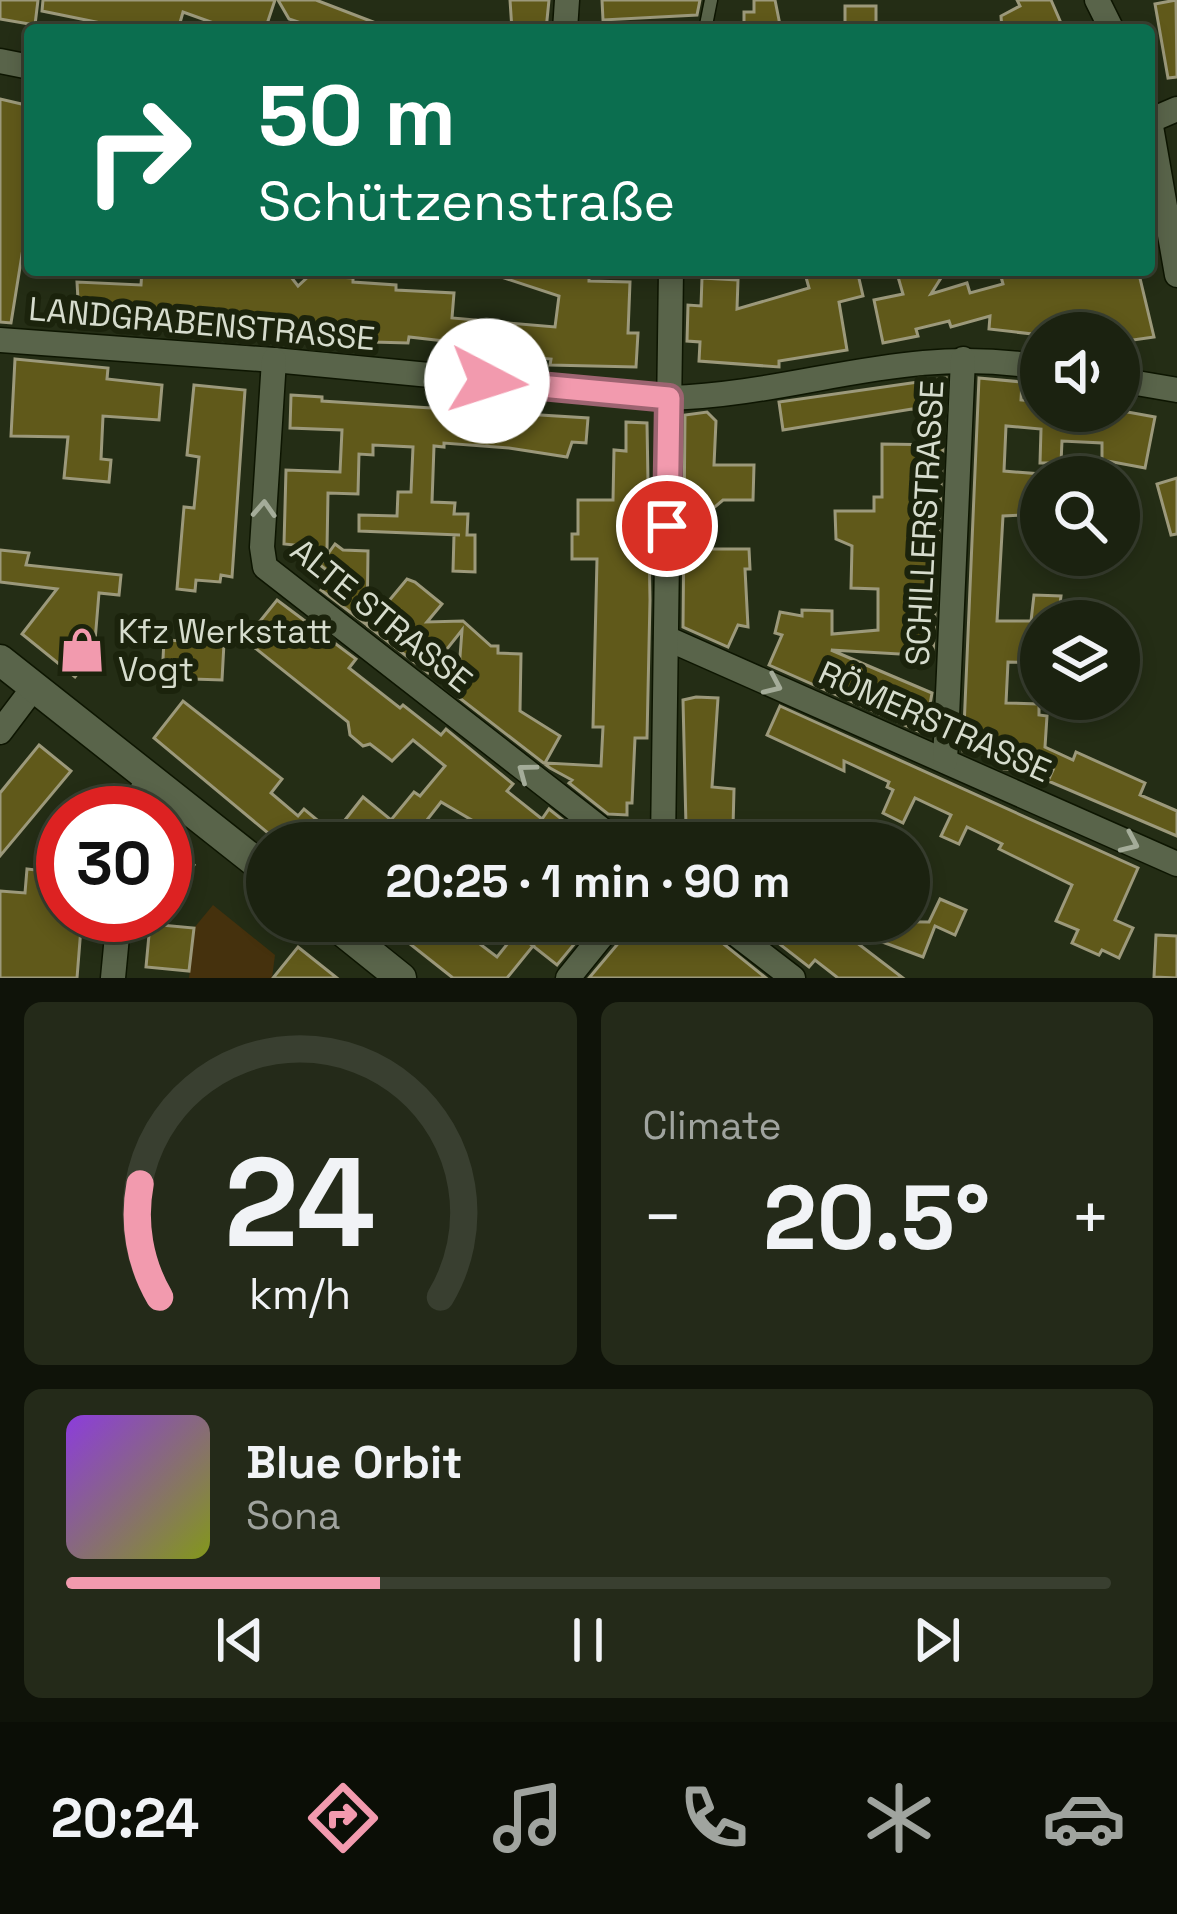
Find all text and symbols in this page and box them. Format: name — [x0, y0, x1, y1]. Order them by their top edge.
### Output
text: 50 m — [258, 62, 456, 170]
icon: right — [60, 72, 216, 228]
text: Schützenstraße — [258, 167, 675, 236]
street label: LANDGRABENSTRASSE — [27, 288, 377, 360]
map controls — [1020, 312, 1140, 720]
button: sound — [1020, 312, 1140, 432]
position arrow — [424, 318, 550, 444]
street label: SCHILLERSTRASSE — [897, 379, 953, 667]
button: search — [1020, 456, 1140, 576]
pin — [616, 475, 718, 577]
icon: arrive — [634, 493, 700, 559]
one-way arrow — [251, 499, 277, 518]
street label: ALTE STRASSE — [282, 530, 481, 702]
button: layers — [1020, 600, 1140, 720]
place label: Kfz Werkstatt Vogt — [118, 611, 332, 691]
shop icon: Kfz Werkstatt Vogt — [57, 625, 107, 675]
street label: RÖMERSTRASSE — [812, 652, 1057, 792]
one-way arrow — [761, 671, 782, 695]
one-way arrow — [517, 765, 539, 786]
speed limit sign: 30 — [36, 786, 192, 942]
one-way arrow — [1118, 829, 1139, 853]
text: 20:25 · 1 min · 90 m — [385, 853, 791, 910]
text: Climate — [643, 1101, 782, 1150]
text: 24 — [224, 1123, 376, 1282]
text: 20.5° — [763, 1160, 990, 1275]
text: − — [643, 1175, 683, 1259]
text: + — [1070, 1175, 1111, 1259]
text: km/h — [249, 1266, 351, 1321]
text: Blue Orbit — [246, 1434, 462, 1491]
text: Sona — [246, 1491, 340, 1540]
icon: previous — [207, 1607, 273, 1673]
icon: pause — [555, 1607, 621, 1673]
icon: next — [904, 1607, 970, 1673]
icon: directions — [301, 1776, 385, 1860]
icon: music — [486, 1776, 570, 1860]
icon: phone — [672, 1776, 756, 1860]
icon: climate — [857, 1776, 941, 1860]
icon: car — [1042, 1776, 1126, 1860]
text: 20:24 — [51, 1784, 199, 1853]

